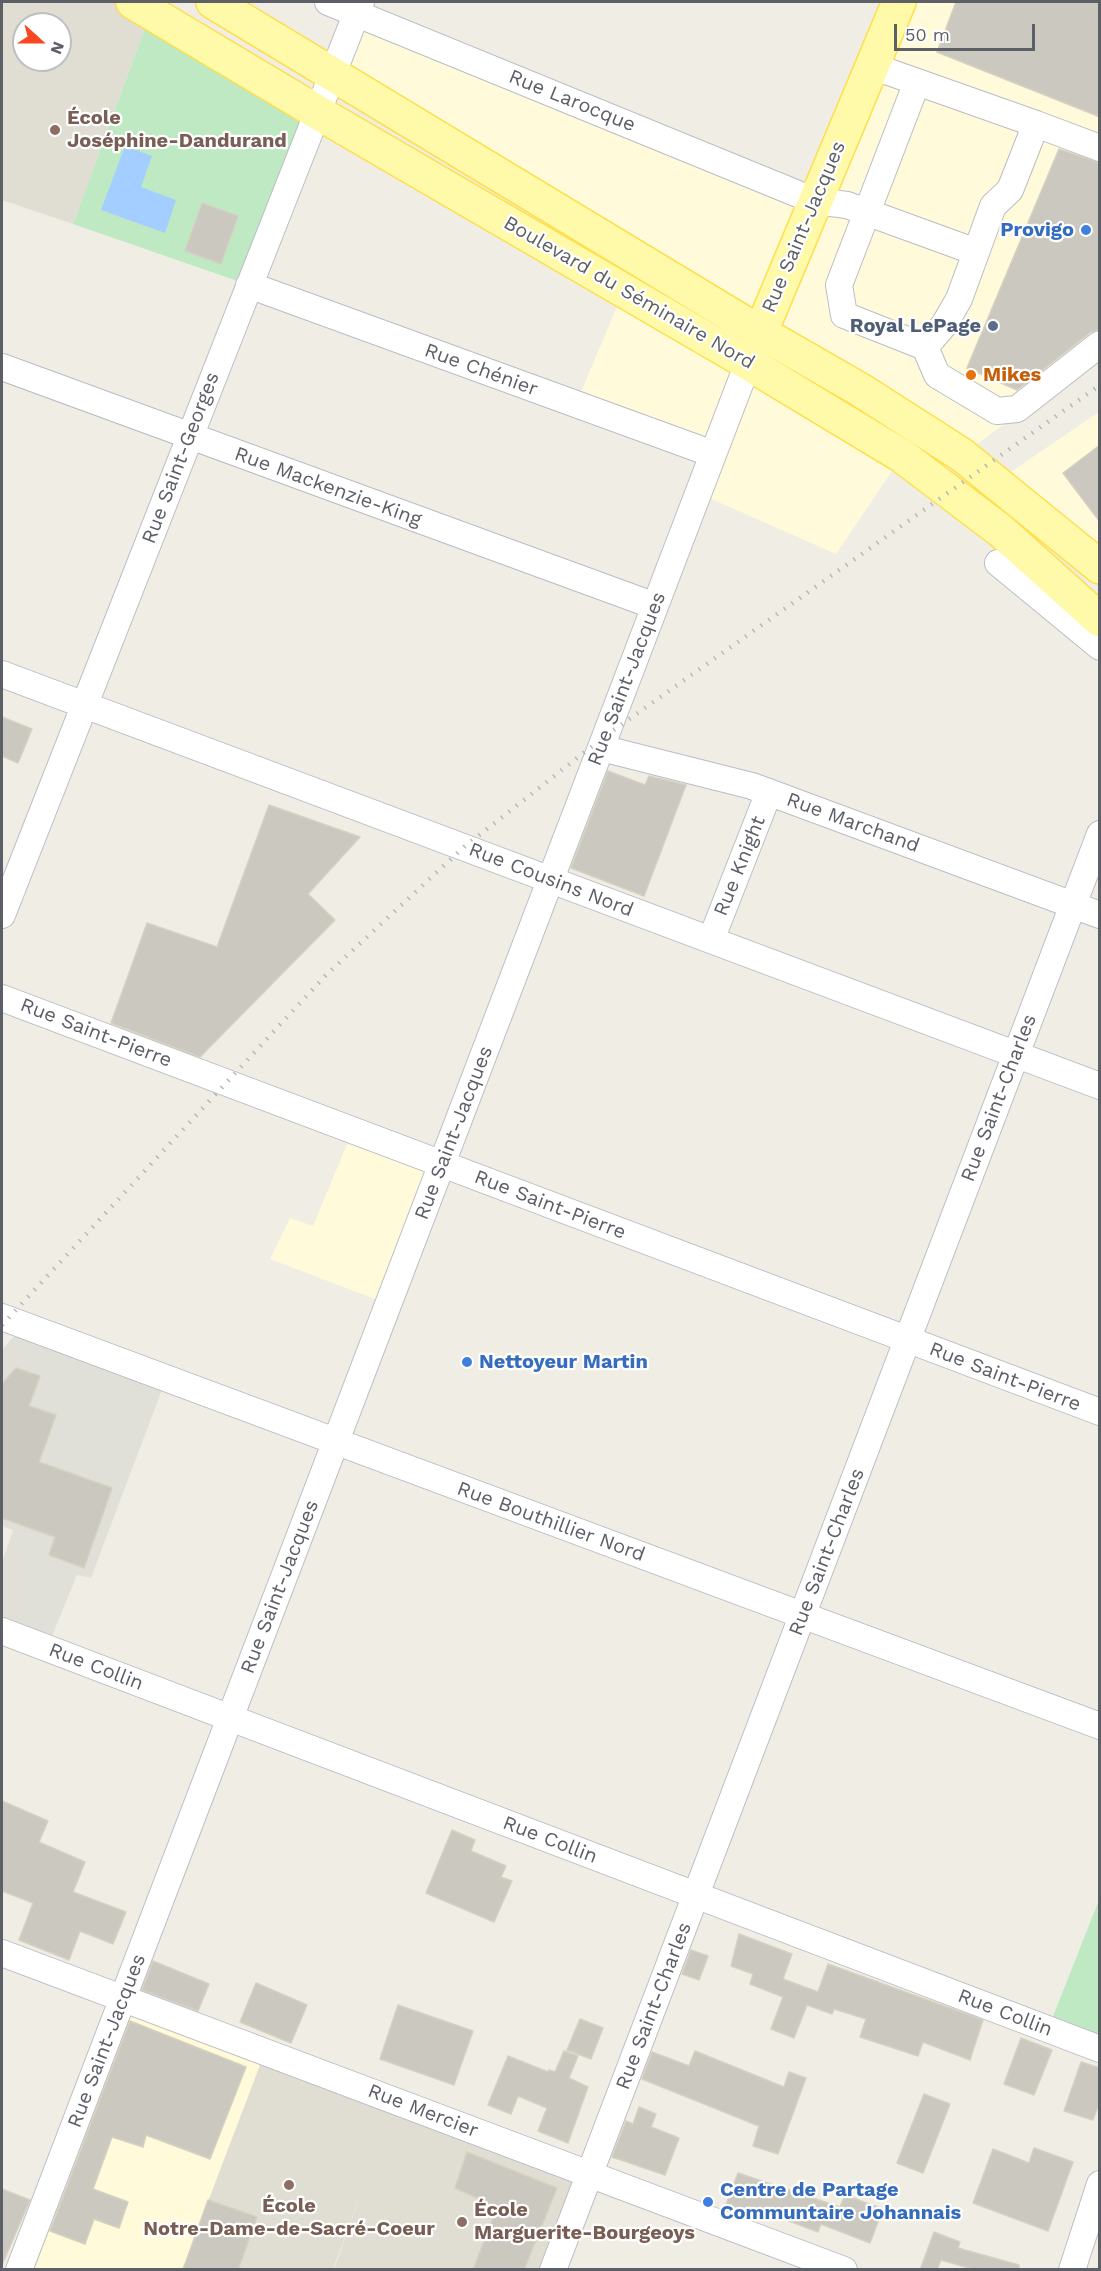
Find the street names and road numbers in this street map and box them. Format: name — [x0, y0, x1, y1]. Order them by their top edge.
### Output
street label: Rue Larocque — [505, 65, 639, 137]
street label: Rue Saint-Jacques — [757, 138, 851, 316]
street label: Boulevard du Séminaire Nord — [499, 211, 759, 375]
street label: Rue Chénier — [421, 338, 541, 402]
street label: Rue Saint-Georges — [137, 369, 225, 547]
street label: Rue Mackenzie-King — [231, 442, 425, 532]
street label: Rue Saint-Jacques — [583, 589, 671, 769]
street label: Rue Marchand — [783, 788, 923, 858]
street label: Rue Knight — [709, 812, 771, 920]
street label: Rue Cousins Nord — [465, 838, 637, 922]
street label: Rue Saint-Pierre — [17, 993, 175, 1073]
street label: Rue Saint-Charles — [956, 1011, 1042, 1185]
street label: Rue Saint-Jacques — [410, 1043, 498, 1223]
street label: Rue Saint-Pierre — [471, 1165, 629, 1245]
street label: Rue Saint-Pierre — [926, 1337, 1084, 1417]
street label: Rue Saint-Charles — [784, 1465, 870, 1639]
street label: Rue Bouthillier Nord — [454, 1477, 648, 1567]
street label: Rue Saint-Jacques — [236, 1497, 324, 1677]
street label: Rue Collin — [45, 1638, 147, 1696]
street label: Rue Collin — [499, 1811, 601, 1869]
street label: Rue Saint-Charles — [611, 1919, 697, 2093]
street label: Rue Saint-Jacques — [63, 1951, 151, 2131]
street label: Rue Collin — [954, 1984, 1056, 2042]
street label: Rue Mercier — [364, 2079, 482, 2143]

